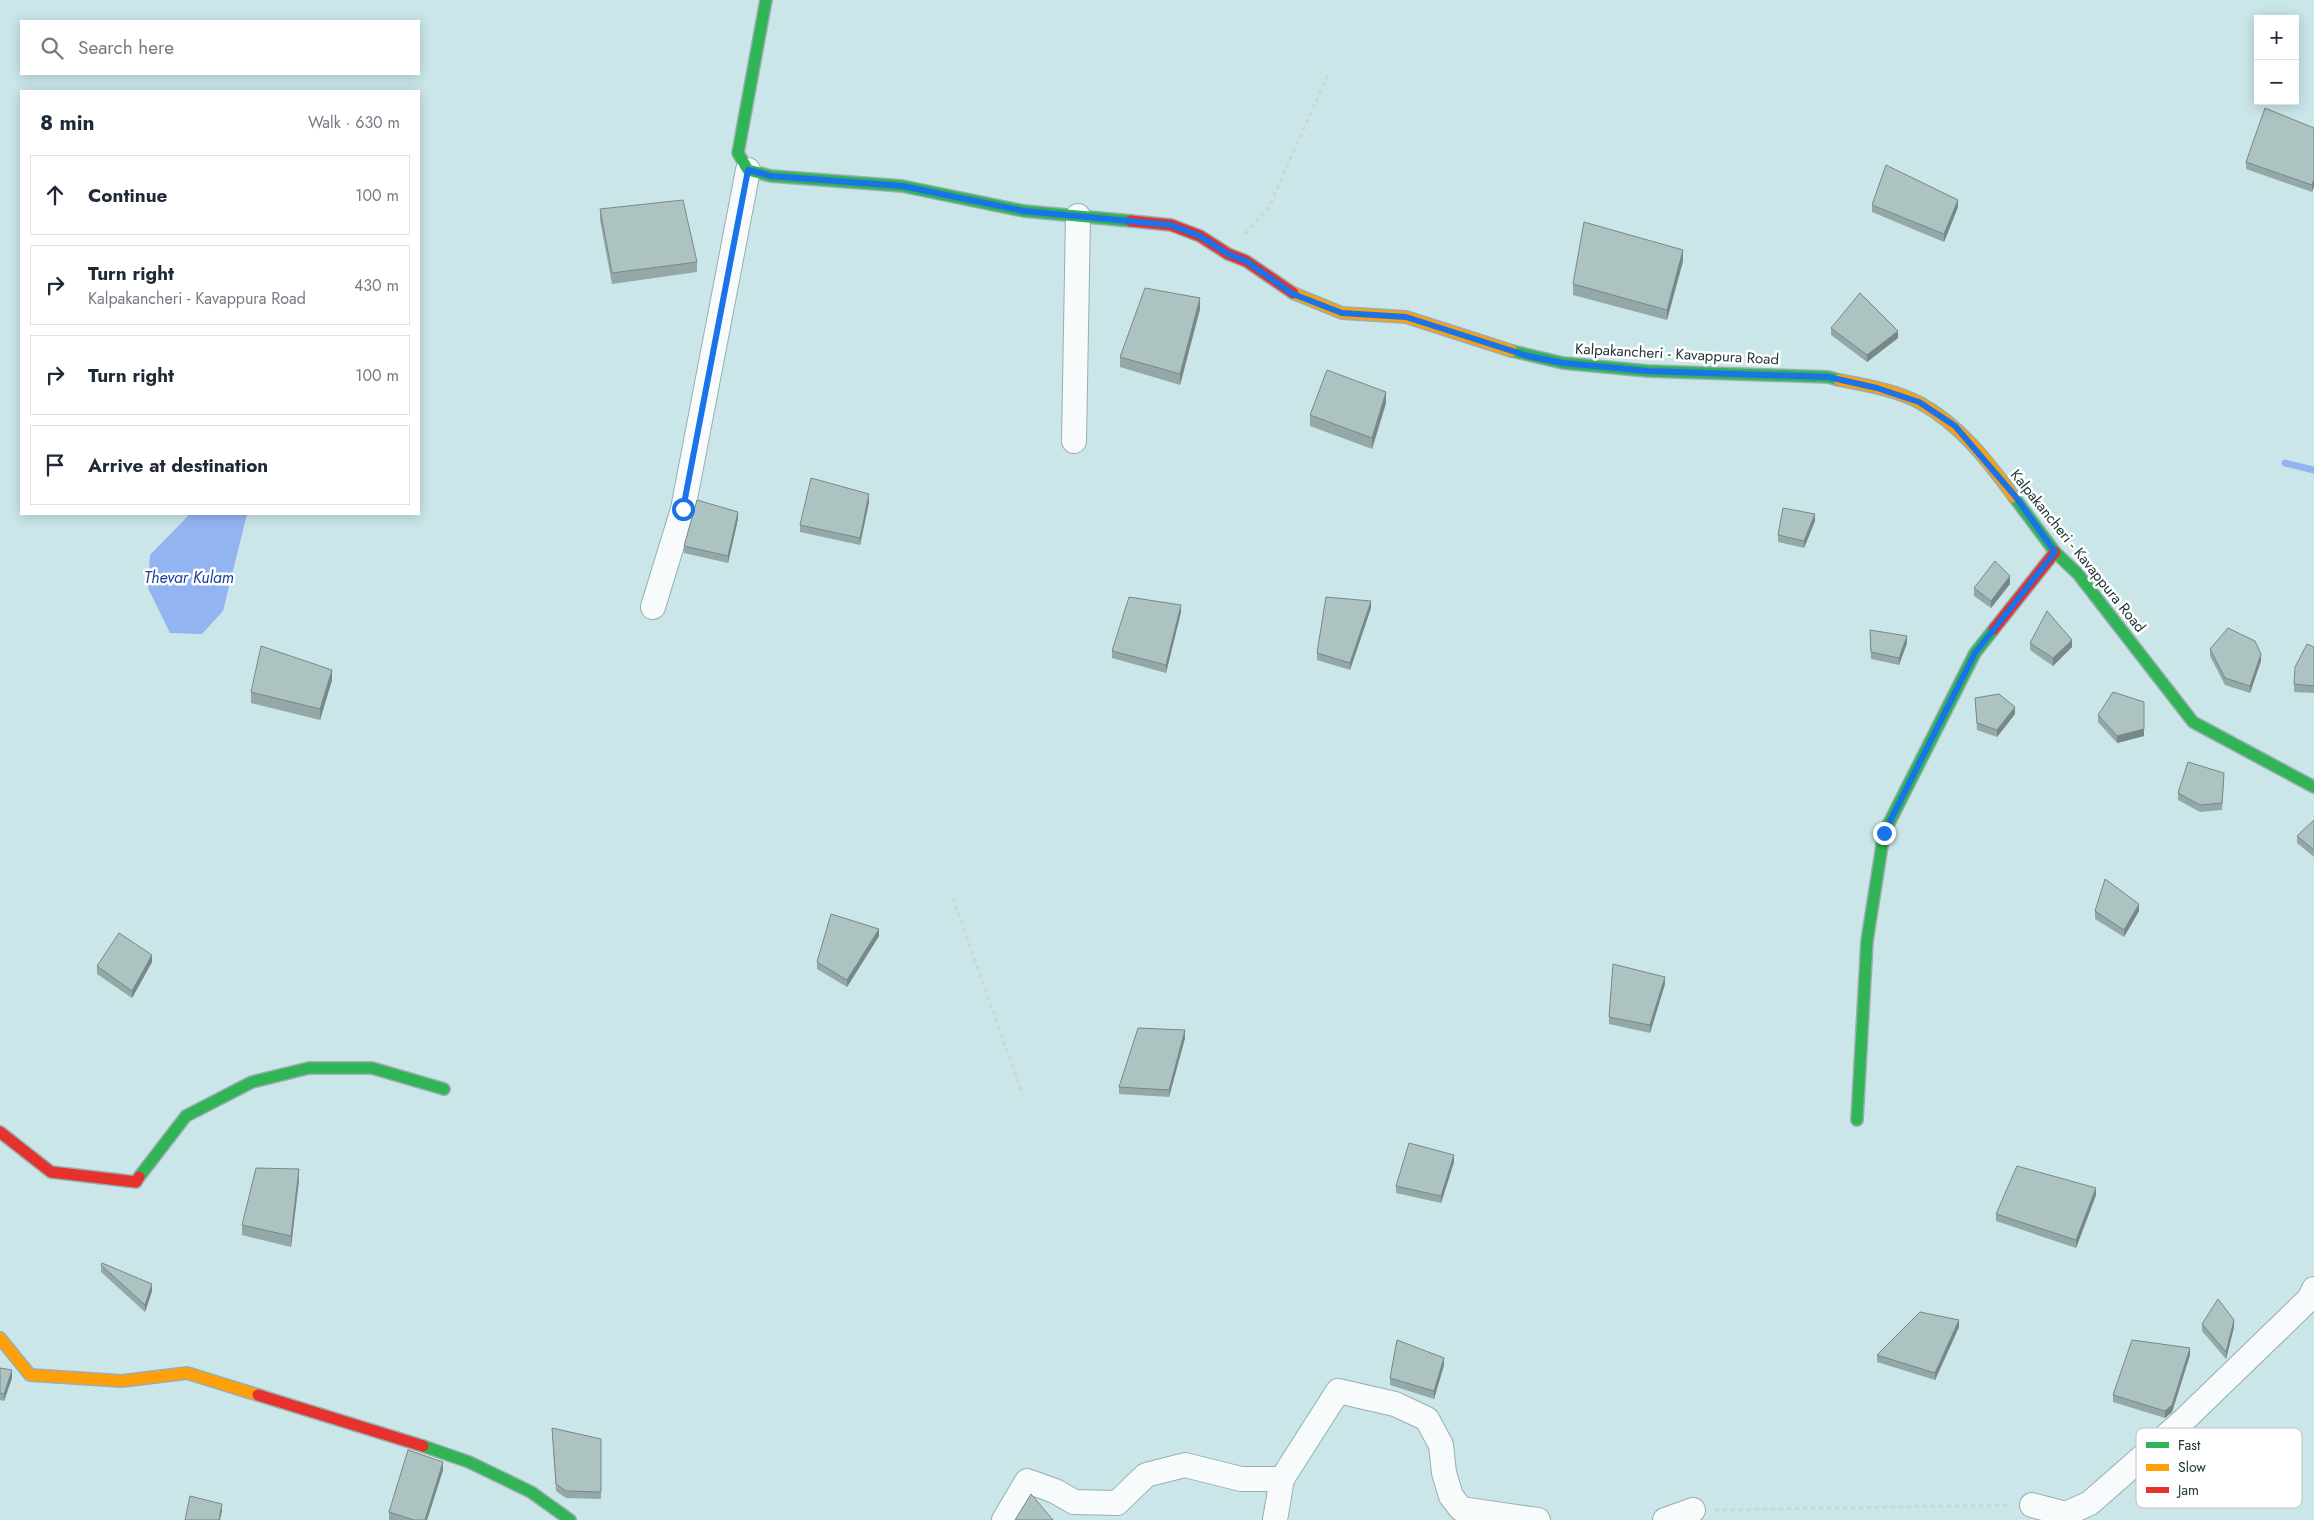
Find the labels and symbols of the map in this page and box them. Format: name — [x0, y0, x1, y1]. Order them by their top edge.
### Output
street label: Kalpakancheri - Kavappura Road — [1574, 338, 1780, 370]
street label: Kalpakancheri - Kavappura Road — [2005, 465, 2151, 637]
route start — [672, 498, 695, 521]
water label: Thevar Kulam — [144, 566, 234, 589]
route end — [1873, 822, 1896, 845]
legend — [2136, 1428, 2302, 1508]
text: Fast — [2178, 1435, 2201, 1455]
text: Slow — [2178, 1457, 2206, 1477]
text: Jam — [2176, 1480, 2199, 1500]

